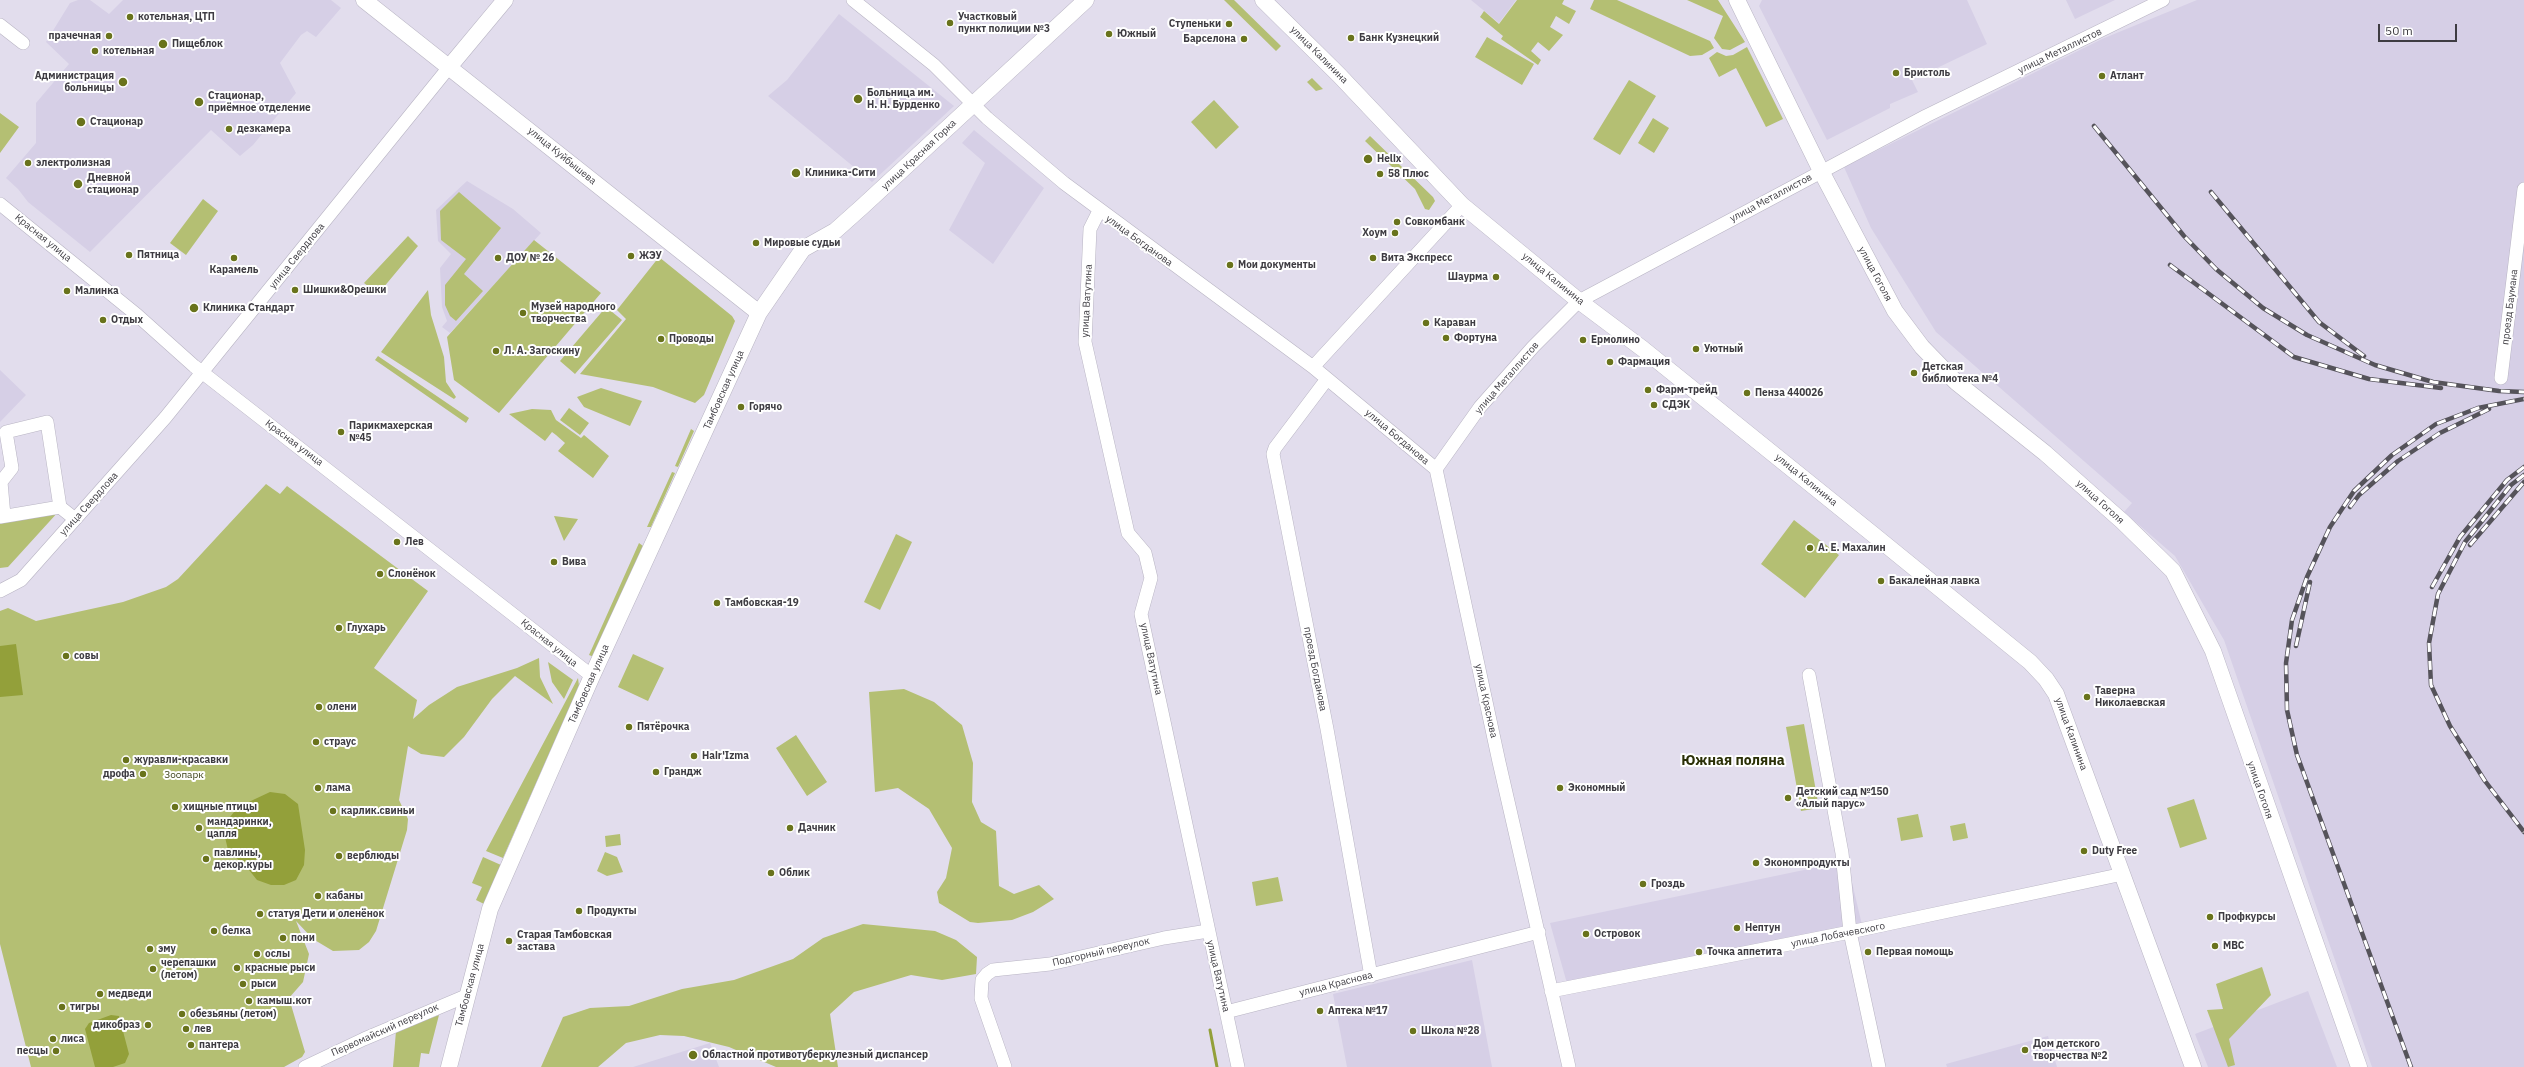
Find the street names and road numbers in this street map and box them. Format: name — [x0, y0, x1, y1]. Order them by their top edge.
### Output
street label: улица Калинина — [1288, 24, 1350, 86]
street label: улица Металлистов — [2016, 26, 2104, 76]
street label: улица Красная Горка — [879, 117, 959, 193]
street label: улица Куйбышева — [525, 125, 599, 187]
street label: улица Металлистов — [1728, 171, 1814, 225]
street label: Красная улица — [12, 211, 74, 265]
street label: улица Богданова — [1103, 213, 1175, 269]
street label: улица Свердлова — [267, 221, 327, 291]
street label: улица Гоголя — [1856, 245, 1894, 303]
street label: улица Калинина — [1519, 250, 1587, 308]
street label: улица Ватутина — [1079, 264, 1095, 338]
street label: проезд Баумана — [2499, 268, 2521, 346]
street label: улица Металлистов — [1472, 340, 1542, 416]
street label: Тамбовская улица — [701, 349, 747, 431]
street label: улица Богданова — [1363, 407, 1431, 467]
street label: Красная улица — [263, 417, 325, 469]
street label: улица Калинина — [1772, 451, 1840, 509]
street label: улица Свердлова — [57, 470, 121, 538]
street label: улица Гоголя — [2074, 477, 2126, 527]
street label: Красная улица — [518, 616, 580, 670]
street label: улица Ватутина — [1137, 622, 1165, 696]
street label: проезд Богданова — [1301, 626, 1329, 712]
street label: Тамбовская улица — [566, 643, 612, 725]
street label: улица Краснова — [1472, 663, 1500, 739]
street label: улица Калинина — [2052, 696, 2090, 772]
street label: улица Гоголя — [2244, 760, 2276, 820]
street label: улица Лобачевского — [1790, 920, 1886, 950]
street label: Подгорный переулок — [1051, 935, 1151, 969]
street label: улица Ватутина — [1204, 939, 1232, 1013]
street label: Тамбовская улица — [453, 942, 487, 1028]
street label: улица Краснова — [1298, 969, 1374, 999]
street label: Первомайский переулок — [329, 1001, 441, 1059]

